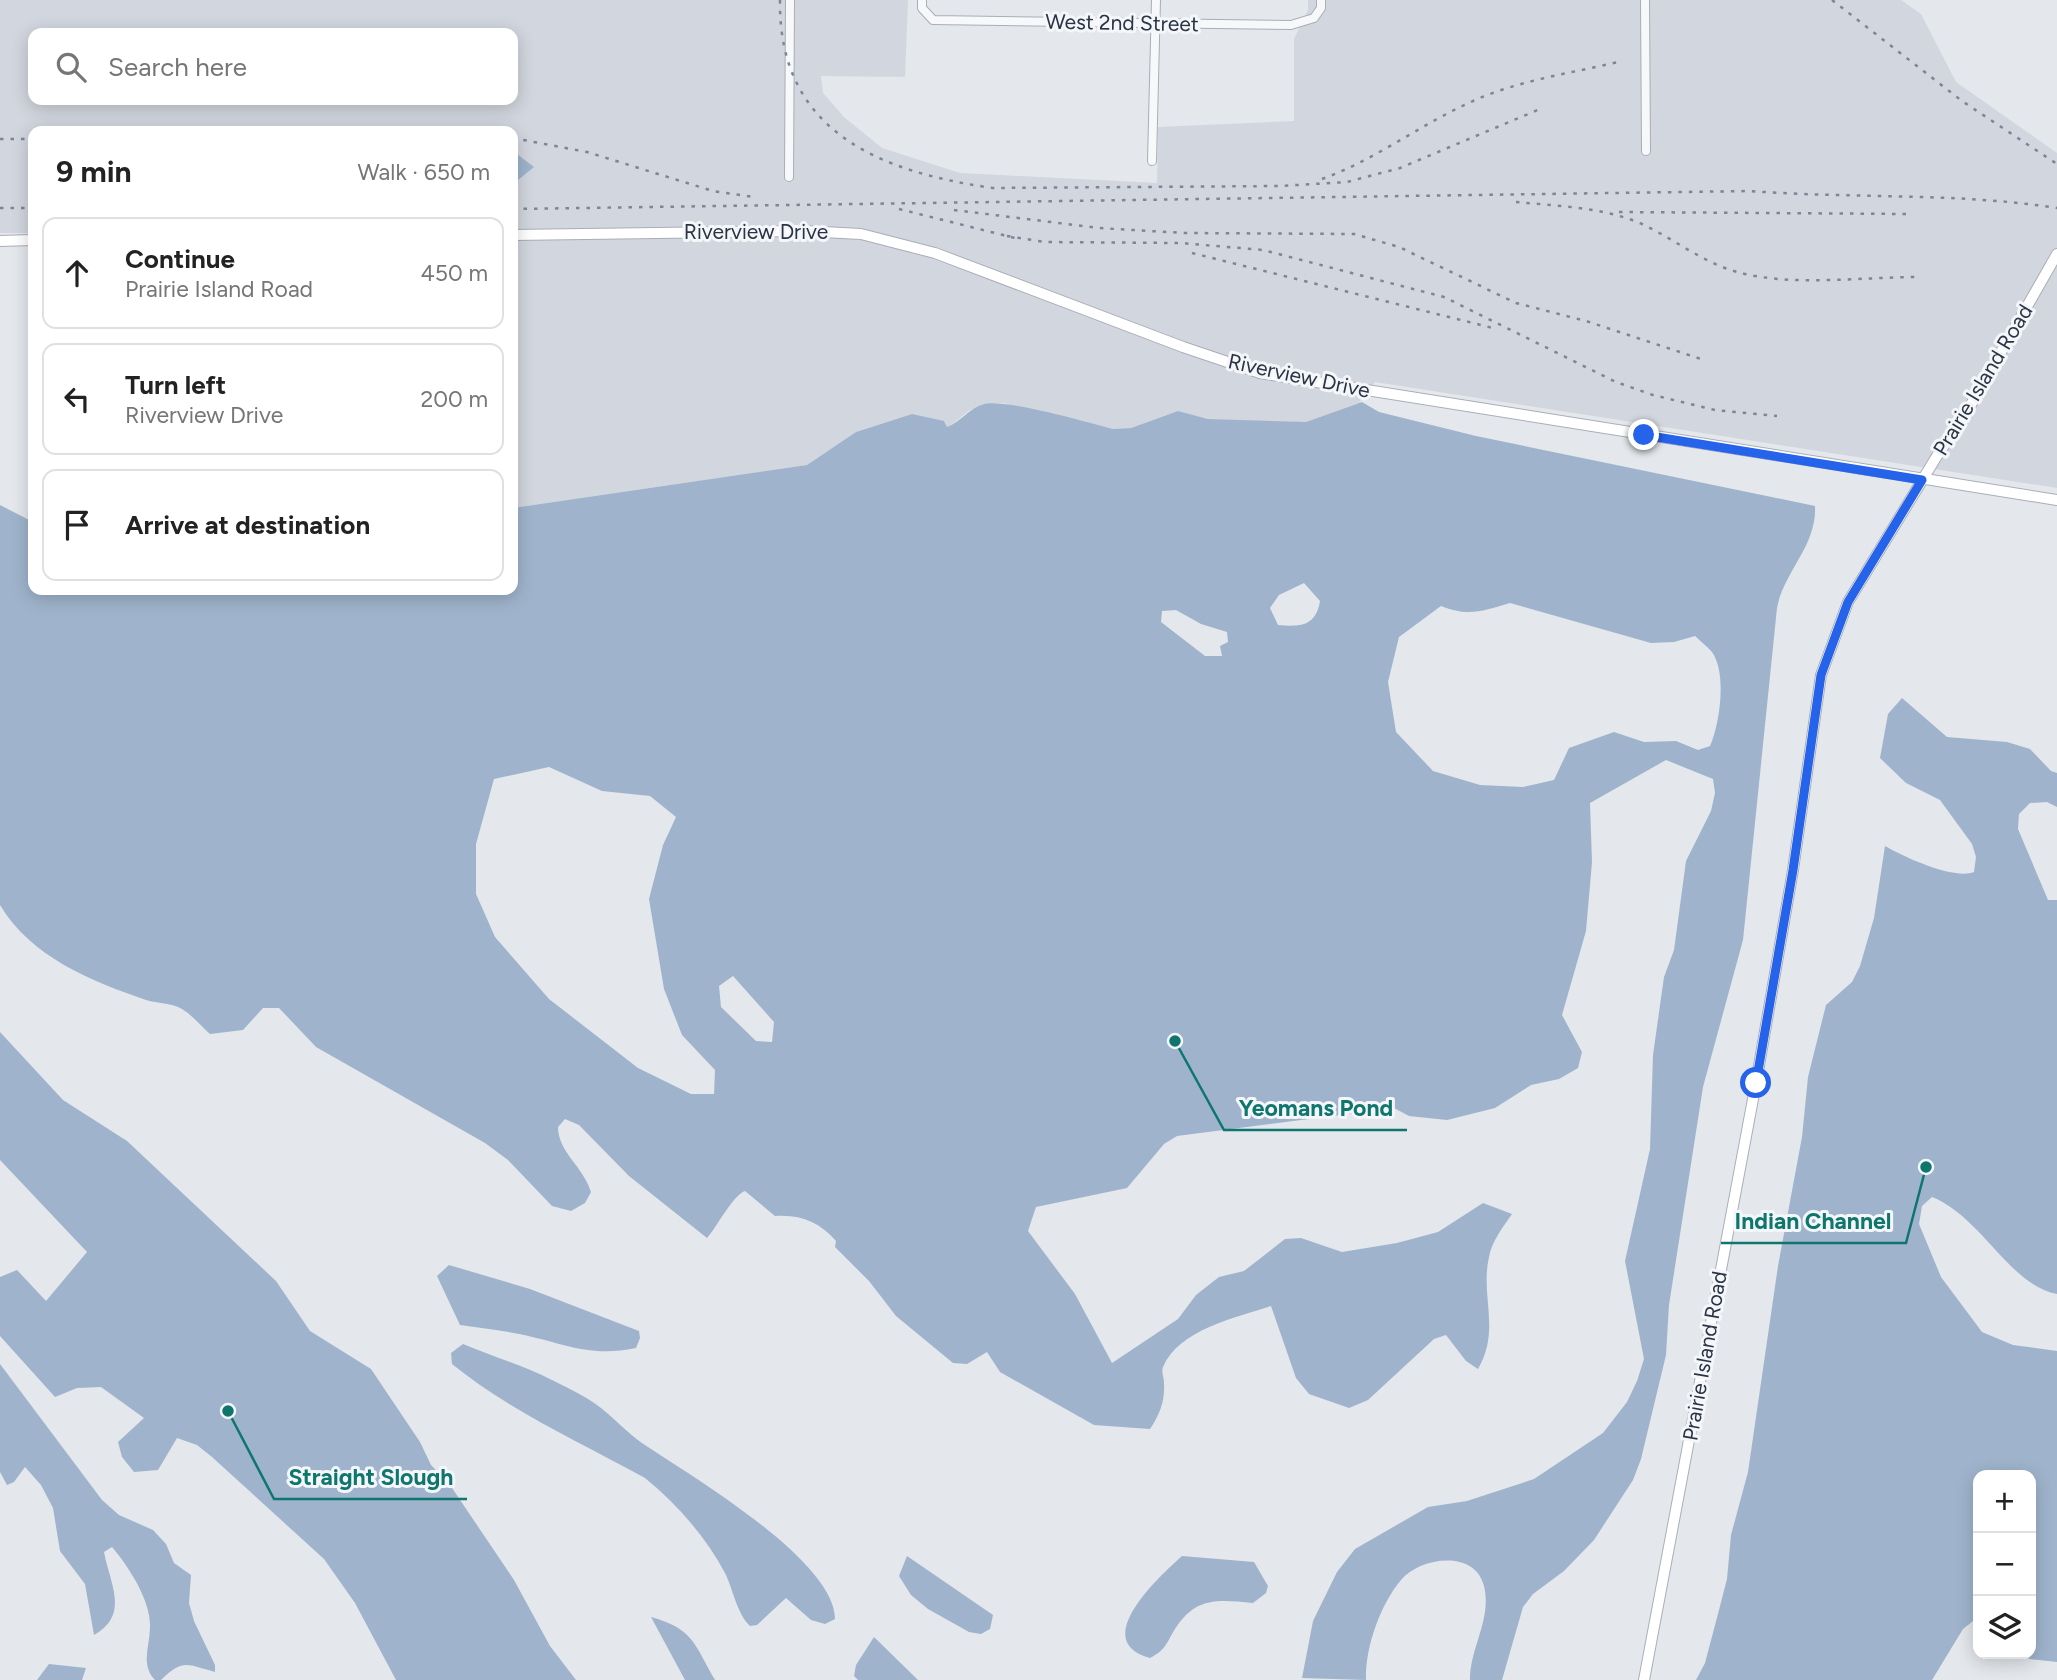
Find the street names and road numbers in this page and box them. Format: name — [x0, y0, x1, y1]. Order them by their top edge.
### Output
street label: West 2nd Street — [1045, 9, 1199, 36]
street label: Riverview Drive — [684, 219, 828, 244]
street label: Prairie Island Road — [1928, 300, 2038, 460]
street label: Riverview Drive — [1226, 348, 1372, 403]
street label: Prairie Island Road — [1677, 1269, 1732, 1443]

